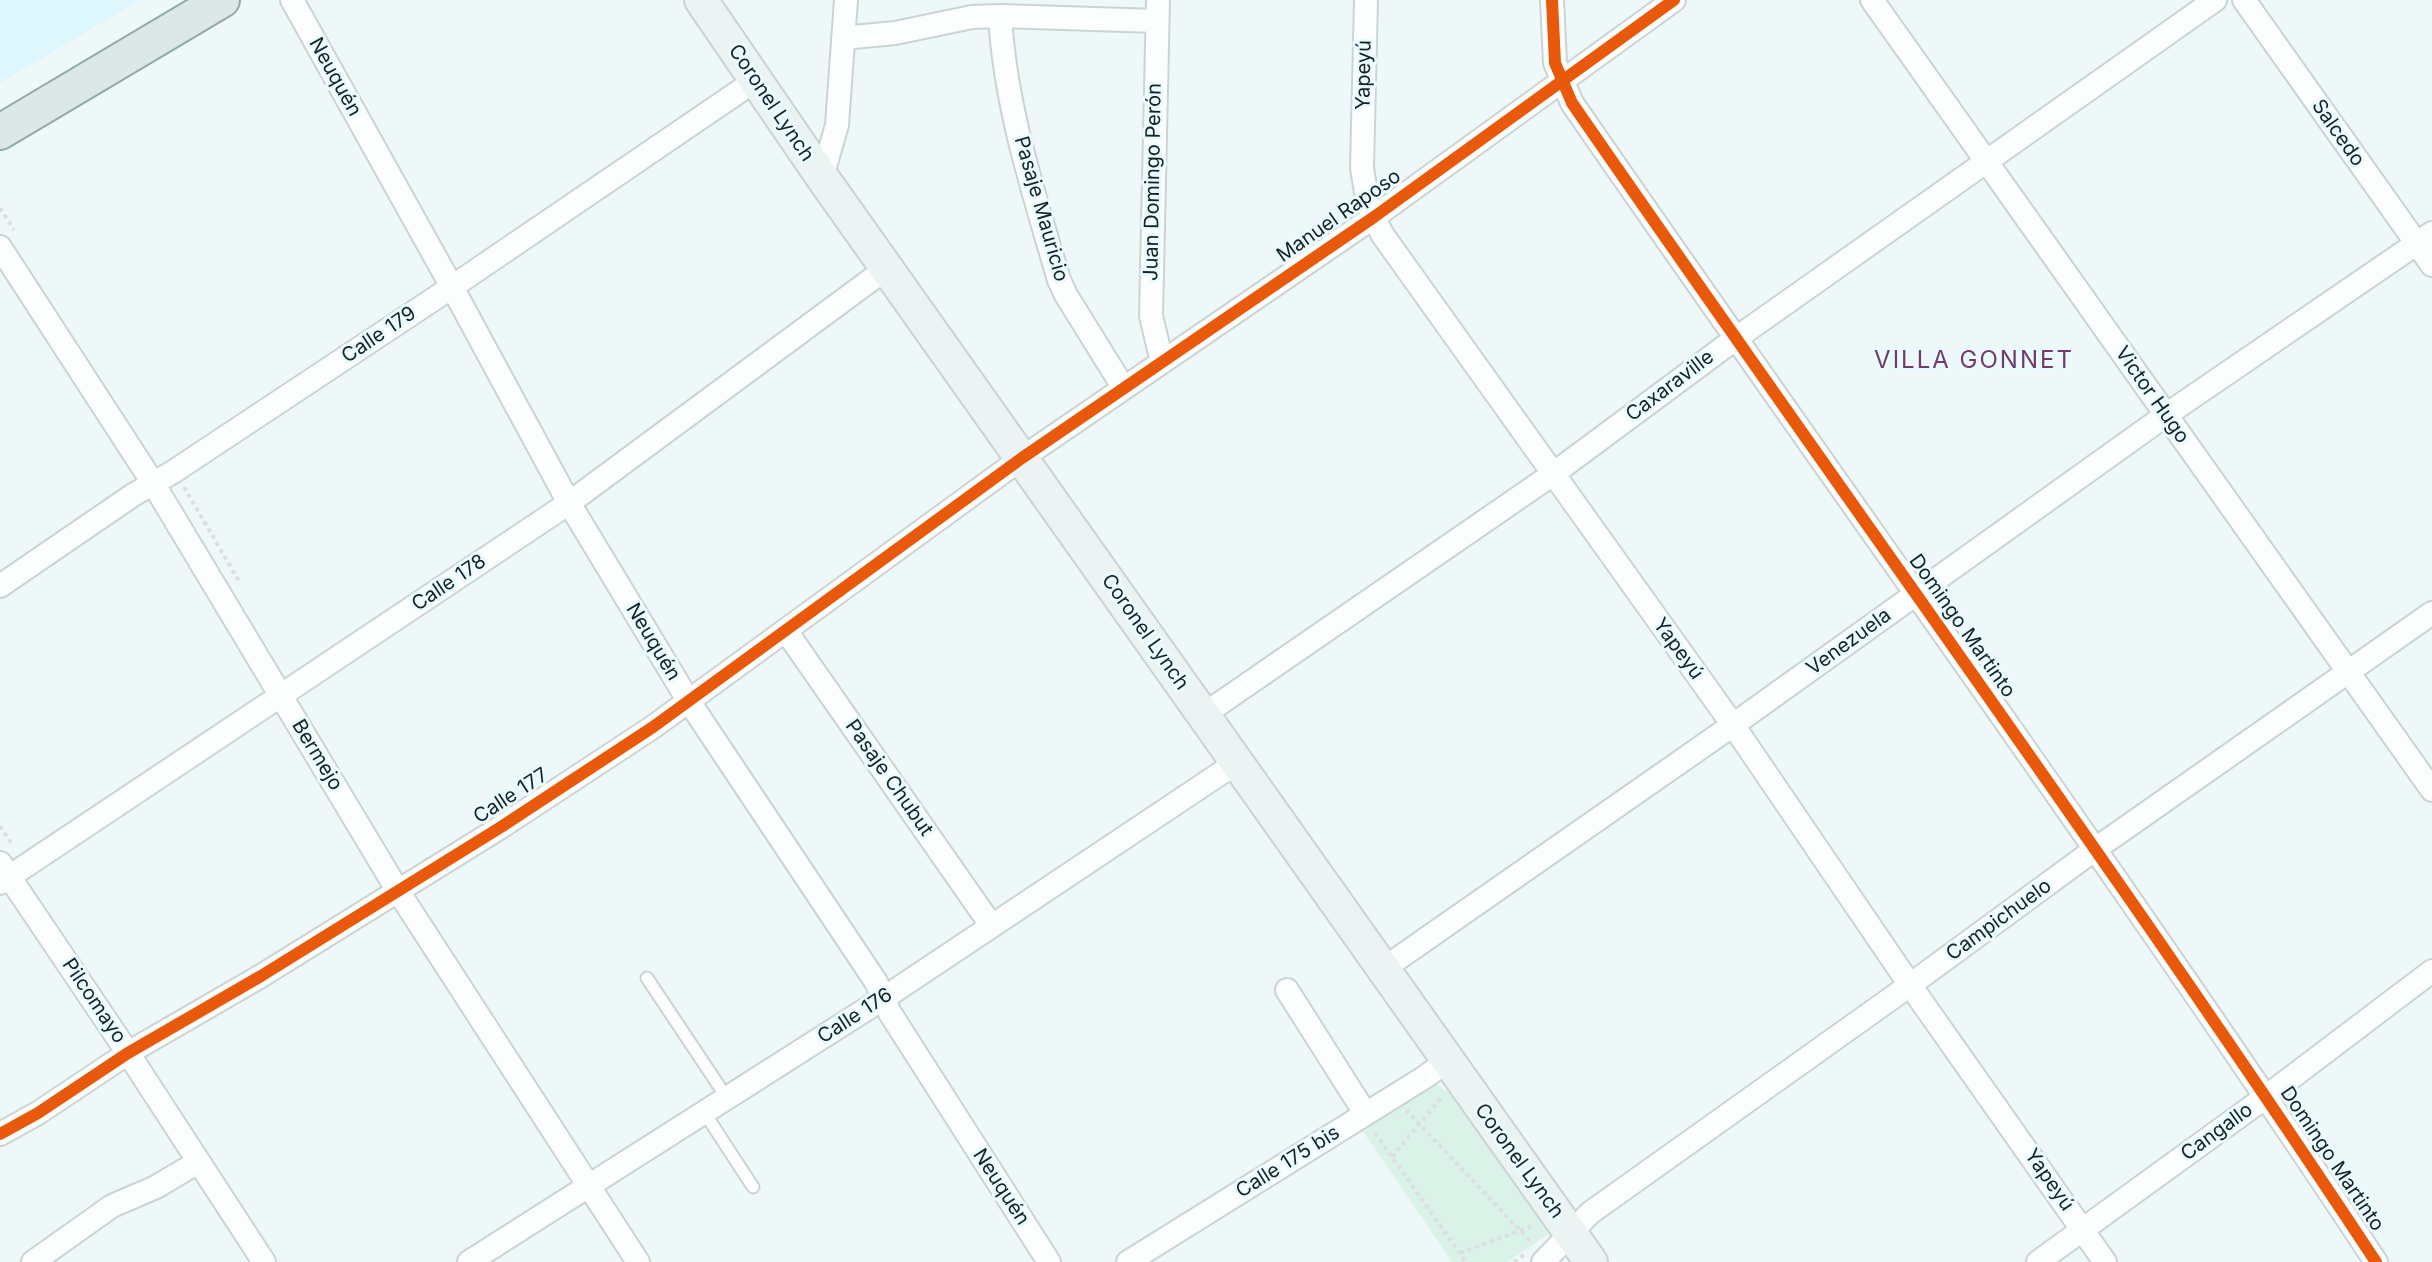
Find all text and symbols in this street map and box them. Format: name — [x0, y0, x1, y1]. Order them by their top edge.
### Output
street label: Neuquén — [304, 34, 366, 120]
street label: Coronel Lynch — [723, 40, 819, 166]
street label: Yapeyú — [1351, 40, 1377, 110]
street label: Juan Domingo Perón — [1139, 83, 1167, 281]
street label: Salcedo — [2306, 95, 2370, 171]
street label: Pasaje Mauricio — [1009, 134, 1073, 284]
street label: Manuel Raposo — [1272, 164, 1406, 268]
street label: Calle 179 — [337, 301, 421, 369]
street label: Victor Hugo — [2110, 342, 2194, 448]
street label: Caxaraville — [1621, 345, 1719, 427]
district label: VILLA GONNET — [1874, 347, 2074, 375]
street label: Calle 178 — [407, 549, 491, 617]
street label: Domingo Martinto — [1904, 550, 2020, 702]
street label: Coronel Lynch — [1096, 569, 1194, 695]
street label: Neuquén — [621, 599, 685, 685]
street label: Venezuela — [1802, 603, 1896, 681]
street label: Yapeyú — [1648, 614, 1708, 684]
street label: Bermejo — [286, 715, 348, 795]
street label: Pasaje Chubut — [840, 715, 938, 841]
street label: Calle 177 — [469, 763, 553, 829]
street label: Campichuelo — [1942, 874, 2056, 966]
street label: Pilcomayo — [57, 954, 131, 1048]
street label: Calle 176 — [813, 983, 897, 1049]
street label: Domingo Martinto — [2275, 1082, 2389, 1236]
street label: Cangallo — [2176, 1098, 2258, 1166]
street label: Coronel Lynch — [1469, 1099, 1569, 1223]
street label: Calle 175 bis — [1232, 1121, 1344, 1203]
street label: Neuquén — [967, 1144, 1035, 1230]
street label: Yapeyú — [2019, 1144, 2079, 1216]

